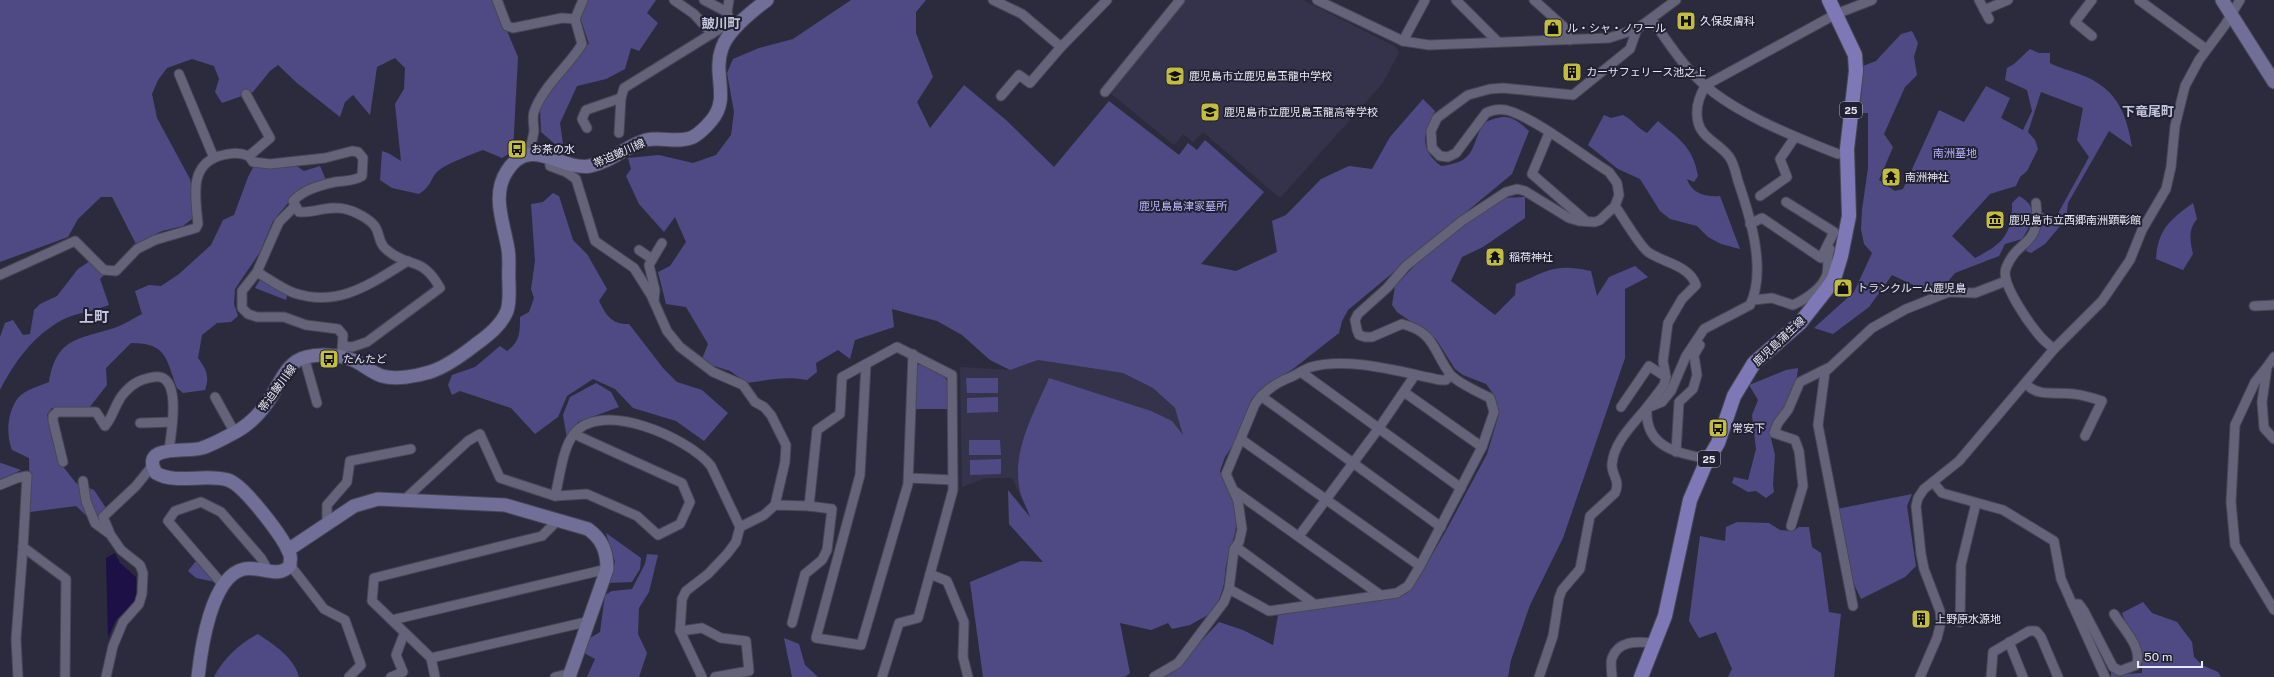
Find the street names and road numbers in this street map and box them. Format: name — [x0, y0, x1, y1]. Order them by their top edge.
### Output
road number: 25 — [1840, 102, 1862, 118]
street label: 帯迫皷川線 — [591, 136, 647, 170]
street label: 鹿児島蒲生線 — [1751, 314, 1807, 368]
street label: 帯迫皷川線 — [256, 362, 298, 414]
road number: 25 — [1698, 451, 1720, 467]

